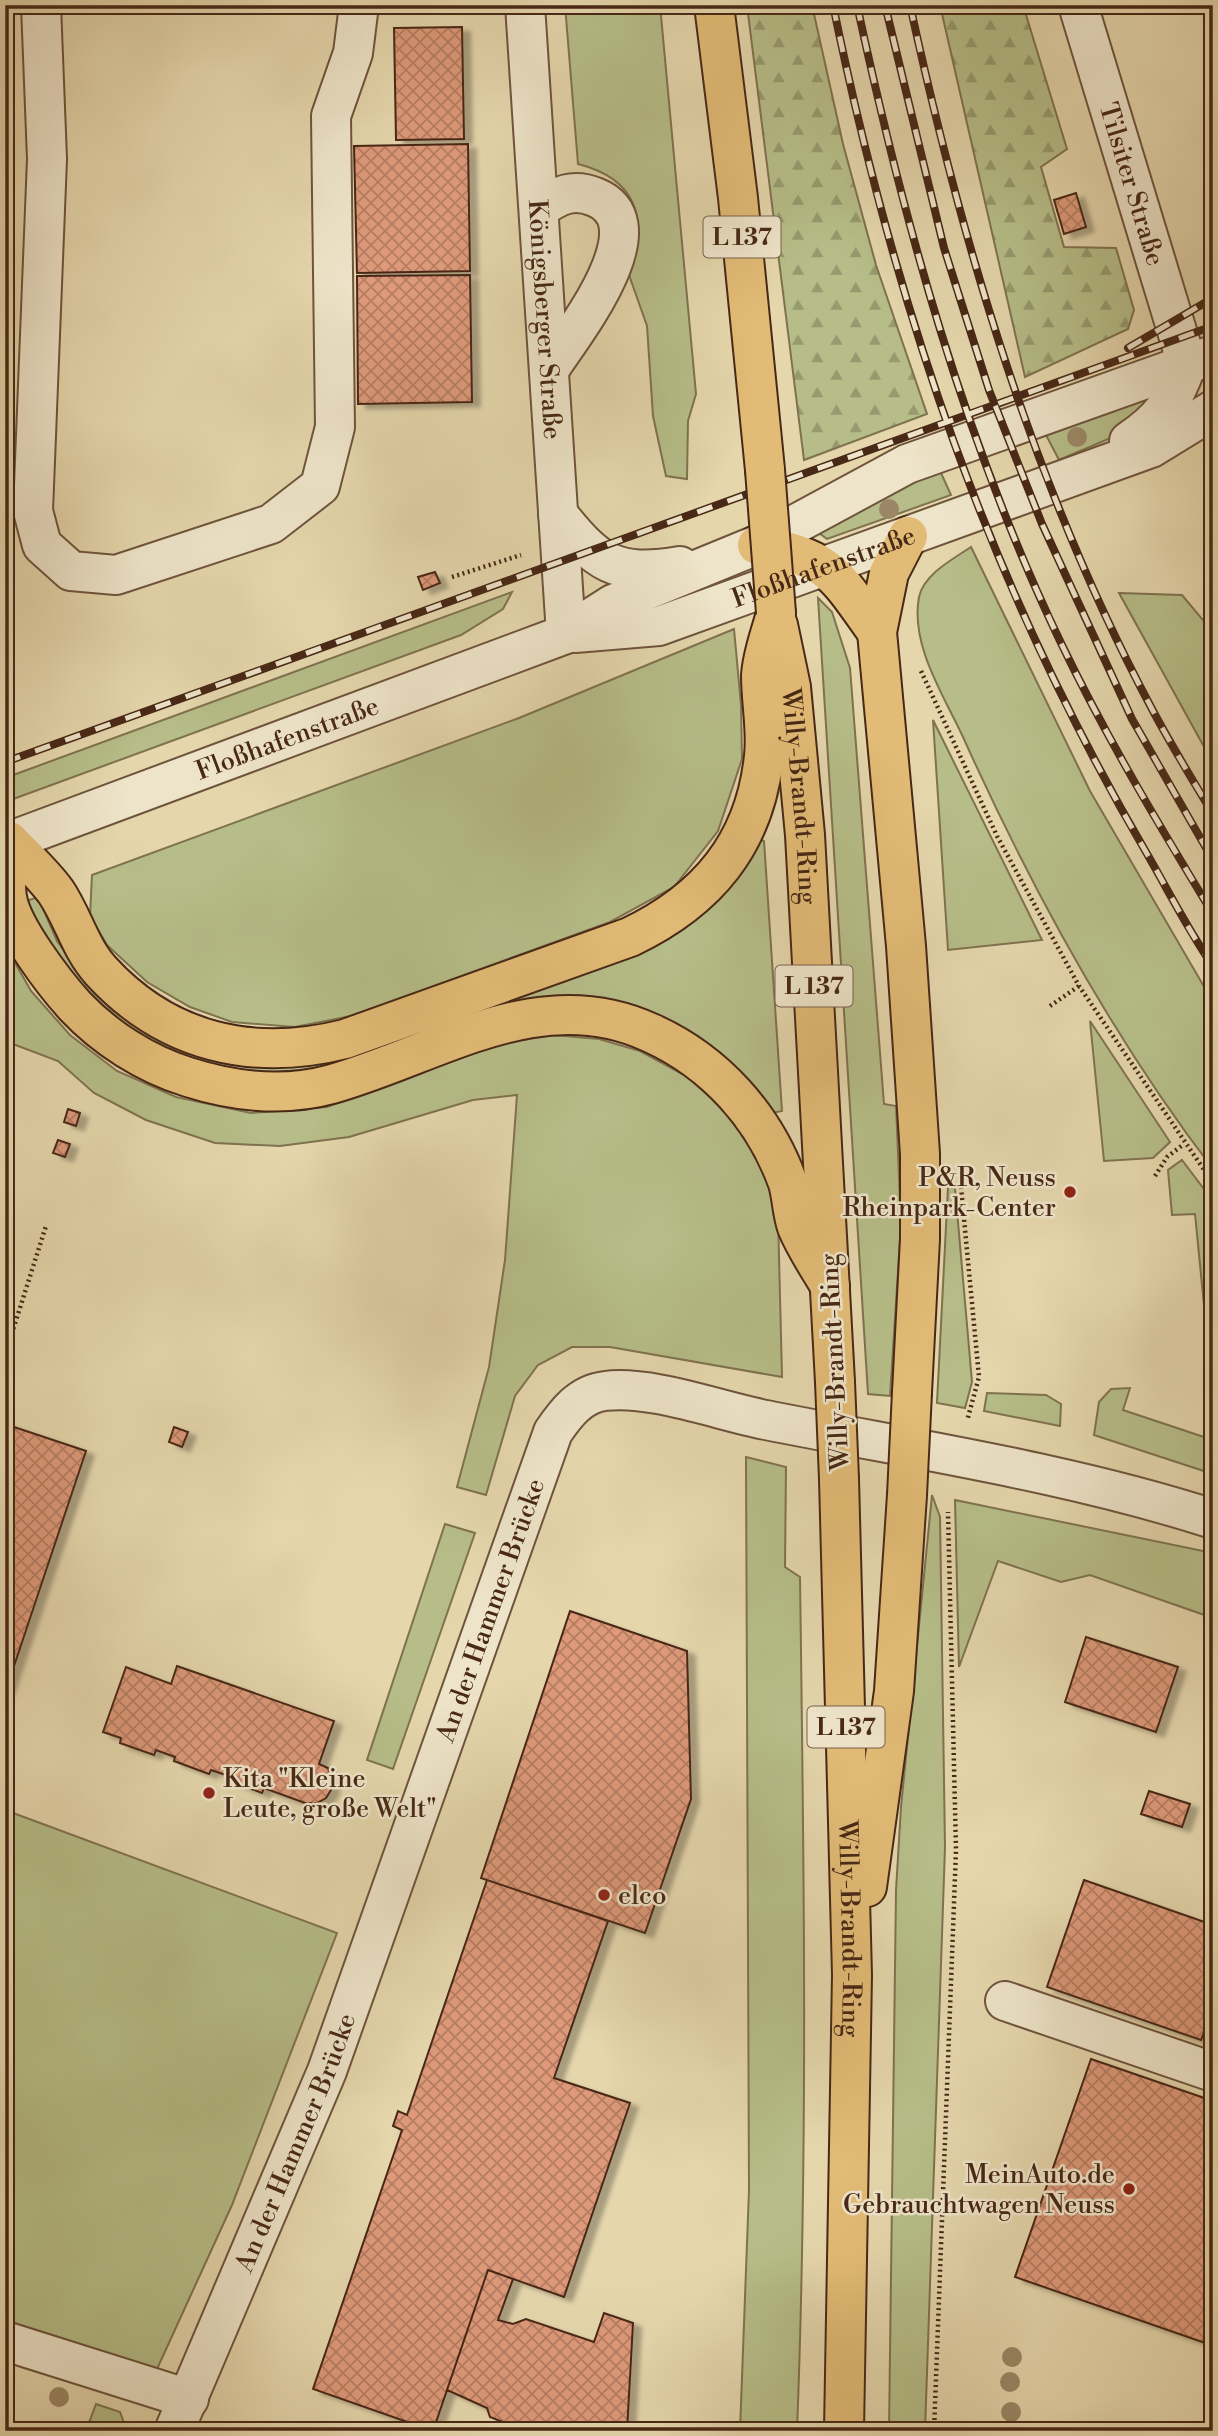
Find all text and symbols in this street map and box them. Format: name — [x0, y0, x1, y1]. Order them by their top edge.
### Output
street label: Tilsiter Straße — [1092, 99, 1171, 270]
street label: Königsberger Straße — [521, 198, 568, 440]
road number: L 137 — [704, 216, 780, 258]
street label: Floßhafenstraße — [727, 520, 920, 615]
street label: Willy-Brandt-Ring — [774, 686, 824, 906]
street label: Floßhafenstraße — [191, 690, 383, 788]
road number: L 137 — [776, 966, 852, 1006]
place label: P&R, Neuss Rheinpark-Center — [843, 1162, 1056, 1224]
marker: P&R, Neuss Rheinpark-Center — [1062, 1184, 1078, 1200]
street label: Willy-Brandt-Ring — [813, 1252, 857, 1472]
street label: An der Hammer Brücke — [429, 1474, 552, 1747]
road number: L 137 — [808, 1707, 884, 1748]
place label: Kita "Kleine Leute, große Welt" — [223, 1763, 437, 1825]
marker: Kita "Kleine Leute, große Welt" — [201, 1785, 217, 1801]
street label: Willy-Brandt-Ring — [831, 1819, 867, 2038]
place label: elco — [618, 1880, 667, 1912]
marker: elco — [596, 1887, 612, 1903]
street label: An der Hammer Brücke — [228, 2009, 363, 2278]
place label: MeinAuto.de Gebrauchtwagen Neuss — [843, 2159, 1115, 2221]
marker: MeinAuto.de Gebrauchtwagen Neuss — [1121, 2181, 1137, 2197]

